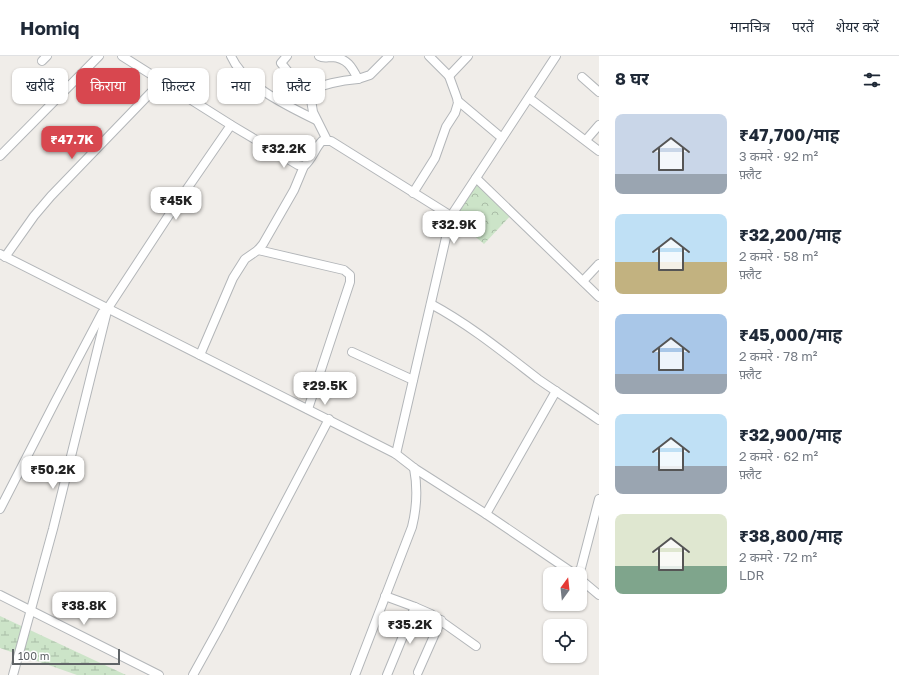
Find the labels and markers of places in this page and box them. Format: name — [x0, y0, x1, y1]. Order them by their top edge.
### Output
pin: ₹47.7K — [39, 126, 105, 160]
pin: ₹32.2K — [251, 135, 317, 169]
pin: ₹45K — [152, 187, 200, 221]
pin: ₹32.9K — [421, 211, 487, 245]
pin: ₹29.5K — [292, 372, 358, 406]
pin: ₹50.2K — [20, 456, 86, 490]
pin: ₹38.8K — [51, 592, 117, 626]
pin: ₹35.2K — [377, 611, 443, 645]

